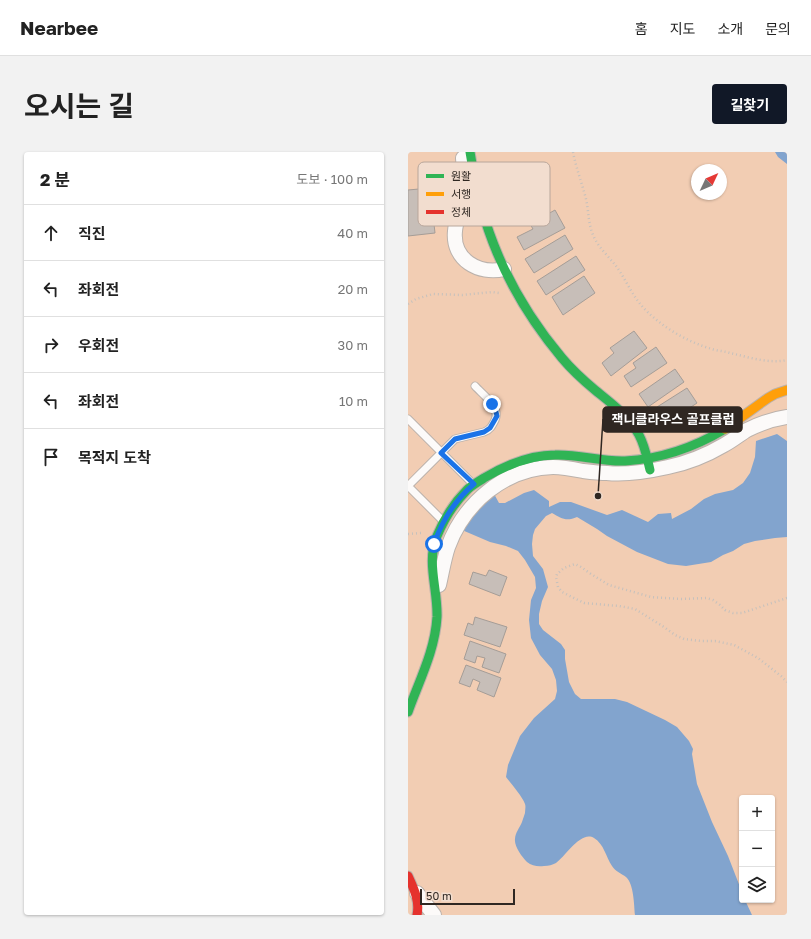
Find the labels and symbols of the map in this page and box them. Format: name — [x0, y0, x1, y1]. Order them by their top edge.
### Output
legend — [418, 162, 550, 226]
north arrow — [691, 164, 727, 200]
text: 원활 — [451, 169, 471, 182]
text: 서행 — [451, 187, 471, 200]
text: 정체 — [451, 205, 471, 218]
route end — [483, 395, 501, 413]
callout: 잭니클라우스 골프클럽 — [603, 407, 742, 432]
text: 잭니클라우스 골프클럽 — [612, 411, 734, 427]
route start — [425, 535, 443, 553]
scale bar — [420, 887, 515, 906]

